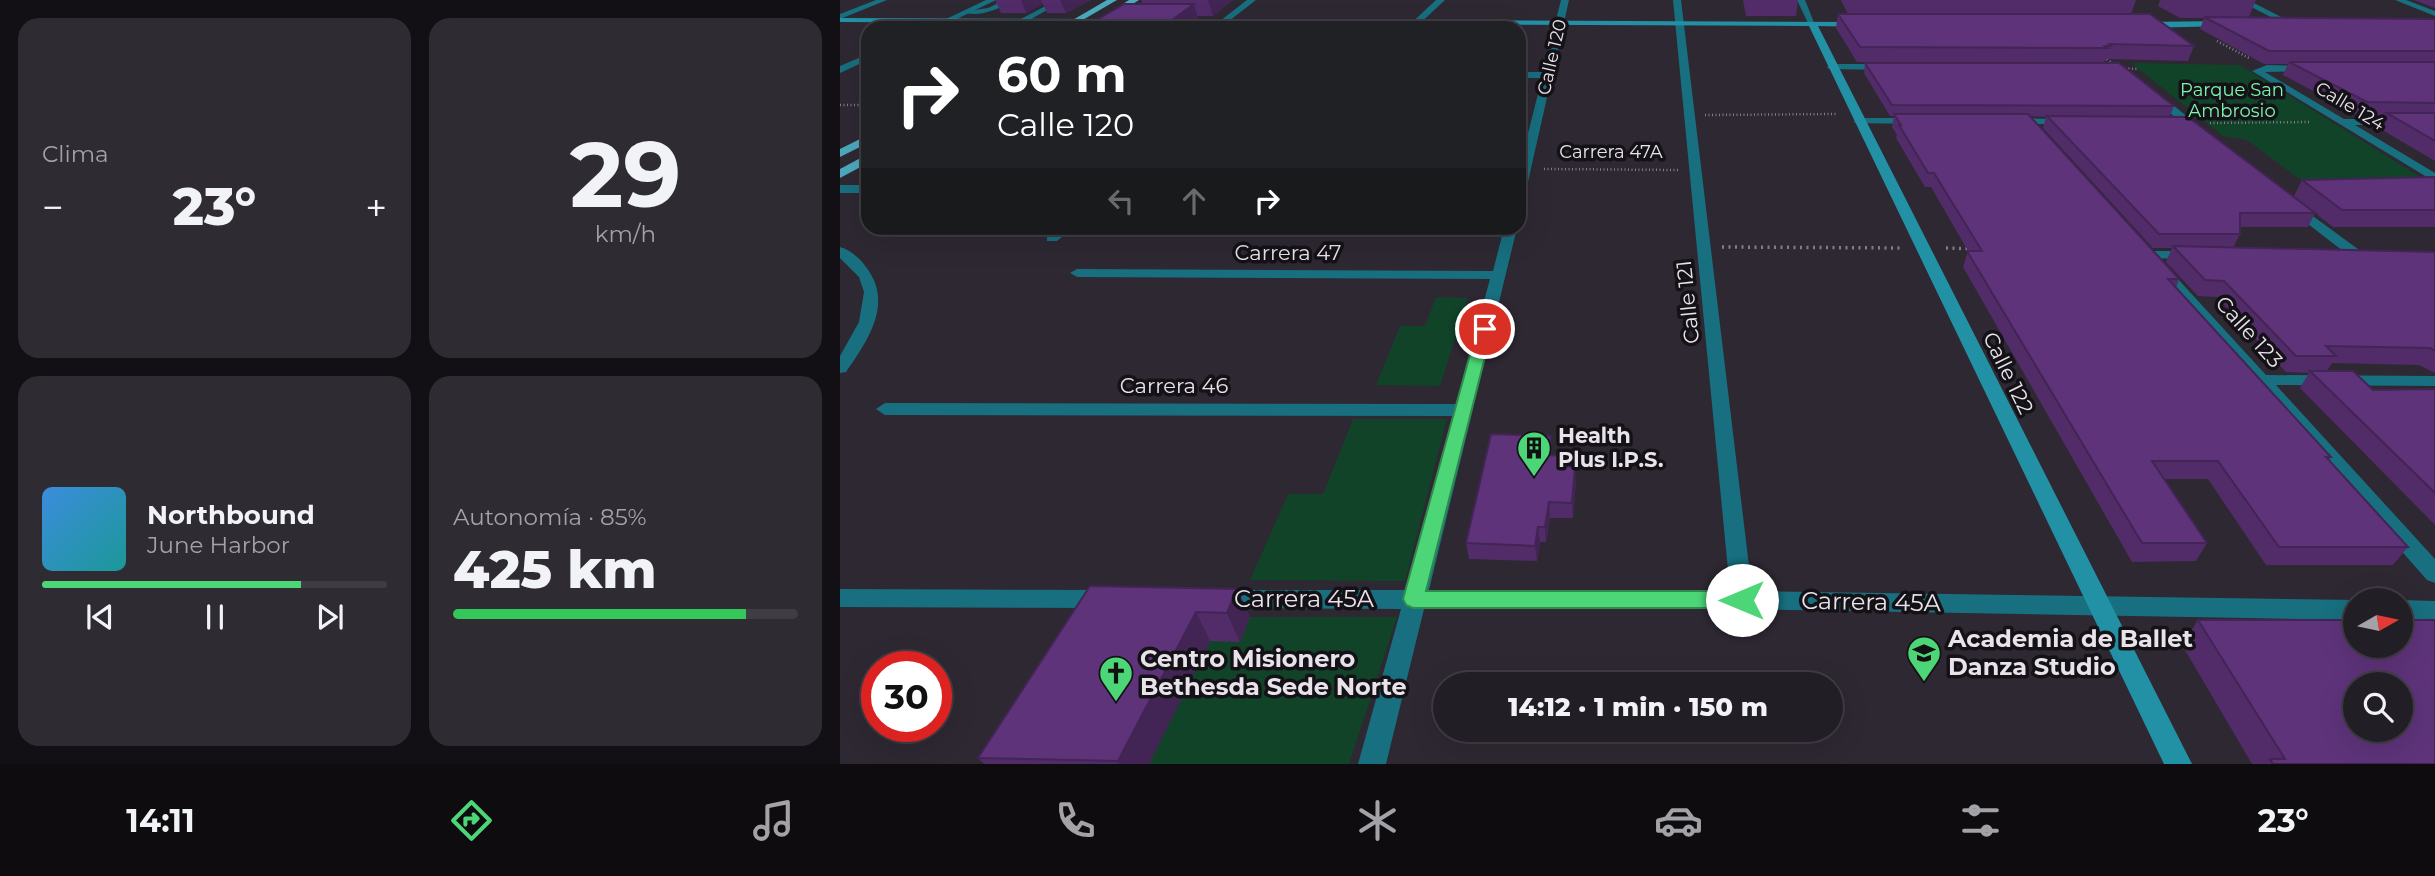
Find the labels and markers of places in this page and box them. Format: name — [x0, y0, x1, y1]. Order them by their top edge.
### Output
pin — [1455, 299, 1515, 359]
place label: Health Plus I.P.S. — [1558, 423, 1663, 472]
building icon: Health Plus I.P.S. — [1515, 429, 1553, 478]
place label: Academia de Ballet Danza Studio — [1947, 624, 2193, 681]
school or university icon: Academia de Ballet Danza Studio — [1905, 634, 1943, 683]
place label: Centro Misionero Bethesda Sede Norte — [1140, 644, 1407, 701]
church icon: Centro Misionero Bethesda Sede Norte — [1097, 654, 1135, 703]

